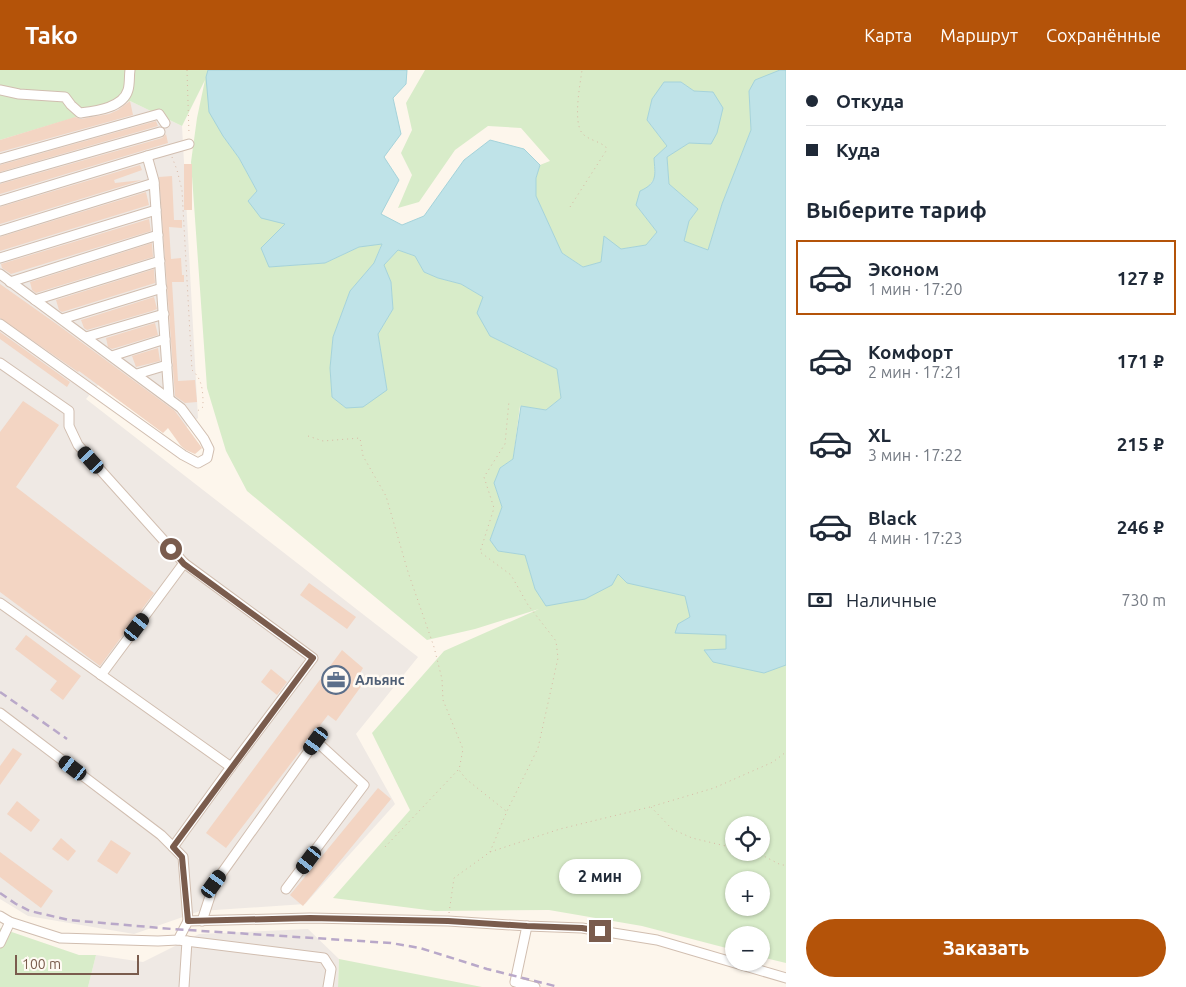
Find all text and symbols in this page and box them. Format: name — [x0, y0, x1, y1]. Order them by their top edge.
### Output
text: Tako — [25, 22, 78, 49]
text: Карта — [864, 25, 912, 45]
text: Маршрут — [940, 25, 1018, 45]
text: Сохранённые — [1046, 25, 1161, 45]
text: Откуда — [836, 90, 904, 112]
text: Куда — [836, 139, 880, 161]
text: Выберите тариф — [806, 197, 987, 222]
icon: car — [808, 255, 853, 300]
text: Эконом — [868, 258, 939, 280]
text: 127 ₽ — [1117, 267, 1164, 289]
text: 1 мин · 17:20 — [868, 280, 962, 298]
icon: car — [808, 338, 853, 383]
text: Комфорт — [868, 341, 953, 363]
text: 171 ₽ — [1117, 350, 1164, 372]
text: 2 мин · 17:21 — [868, 363, 962, 381]
icon: car — [808, 421, 853, 466]
text: XL — [868, 424, 891, 446]
text: 215 ₽ — [1117, 433, 1164, 455]
car — [75, 444, 106, 476]
text: 3 мин · 17:22 — [868, 446, 962, 464]
icon: car — [808, 504, 853, 549]
text: Black — [868, 507, 917, 529]
text: 246 ₽ — [1117, 516, 1164, 538]
text: 4 мин · 17:23 — [868, 529, 962, 547]
route start — [160, 538, 182, 560]
icon: cash — [806, 586, 834, 614]
text: Наличные — [846, 589, 937, 611]
text: 730 m — [1121, 591, 1166, 609]
car — [121, 611, 152, 643]
office icon: Альянс — [321, 665, 351, 695]
place label: Альянс — [355, 672, 405, 688]
car — [301, 724, 330, 758]
car — [56, 753, 89, 783]
map controls — [725, 816, 770, 971]
button: locate — [725, 816, 770, 861]
car — [293, 844, 324, 876]
callout: 2 мин — [559, 858, 641, 894]
car — [199, 867, 228, 901]
text: 2 мин — [578, 867, 622, 885]
button: + — [725, 871, 770, 916]
button: Заказать — [806, 919, 1166, 977]
route end — [589, 920, 611, 942]
button: − — [725, 926, 770, 971]
scale bar — [15, 952, 139, 975]
text: 100 m — [22, 956, 61, 972]

